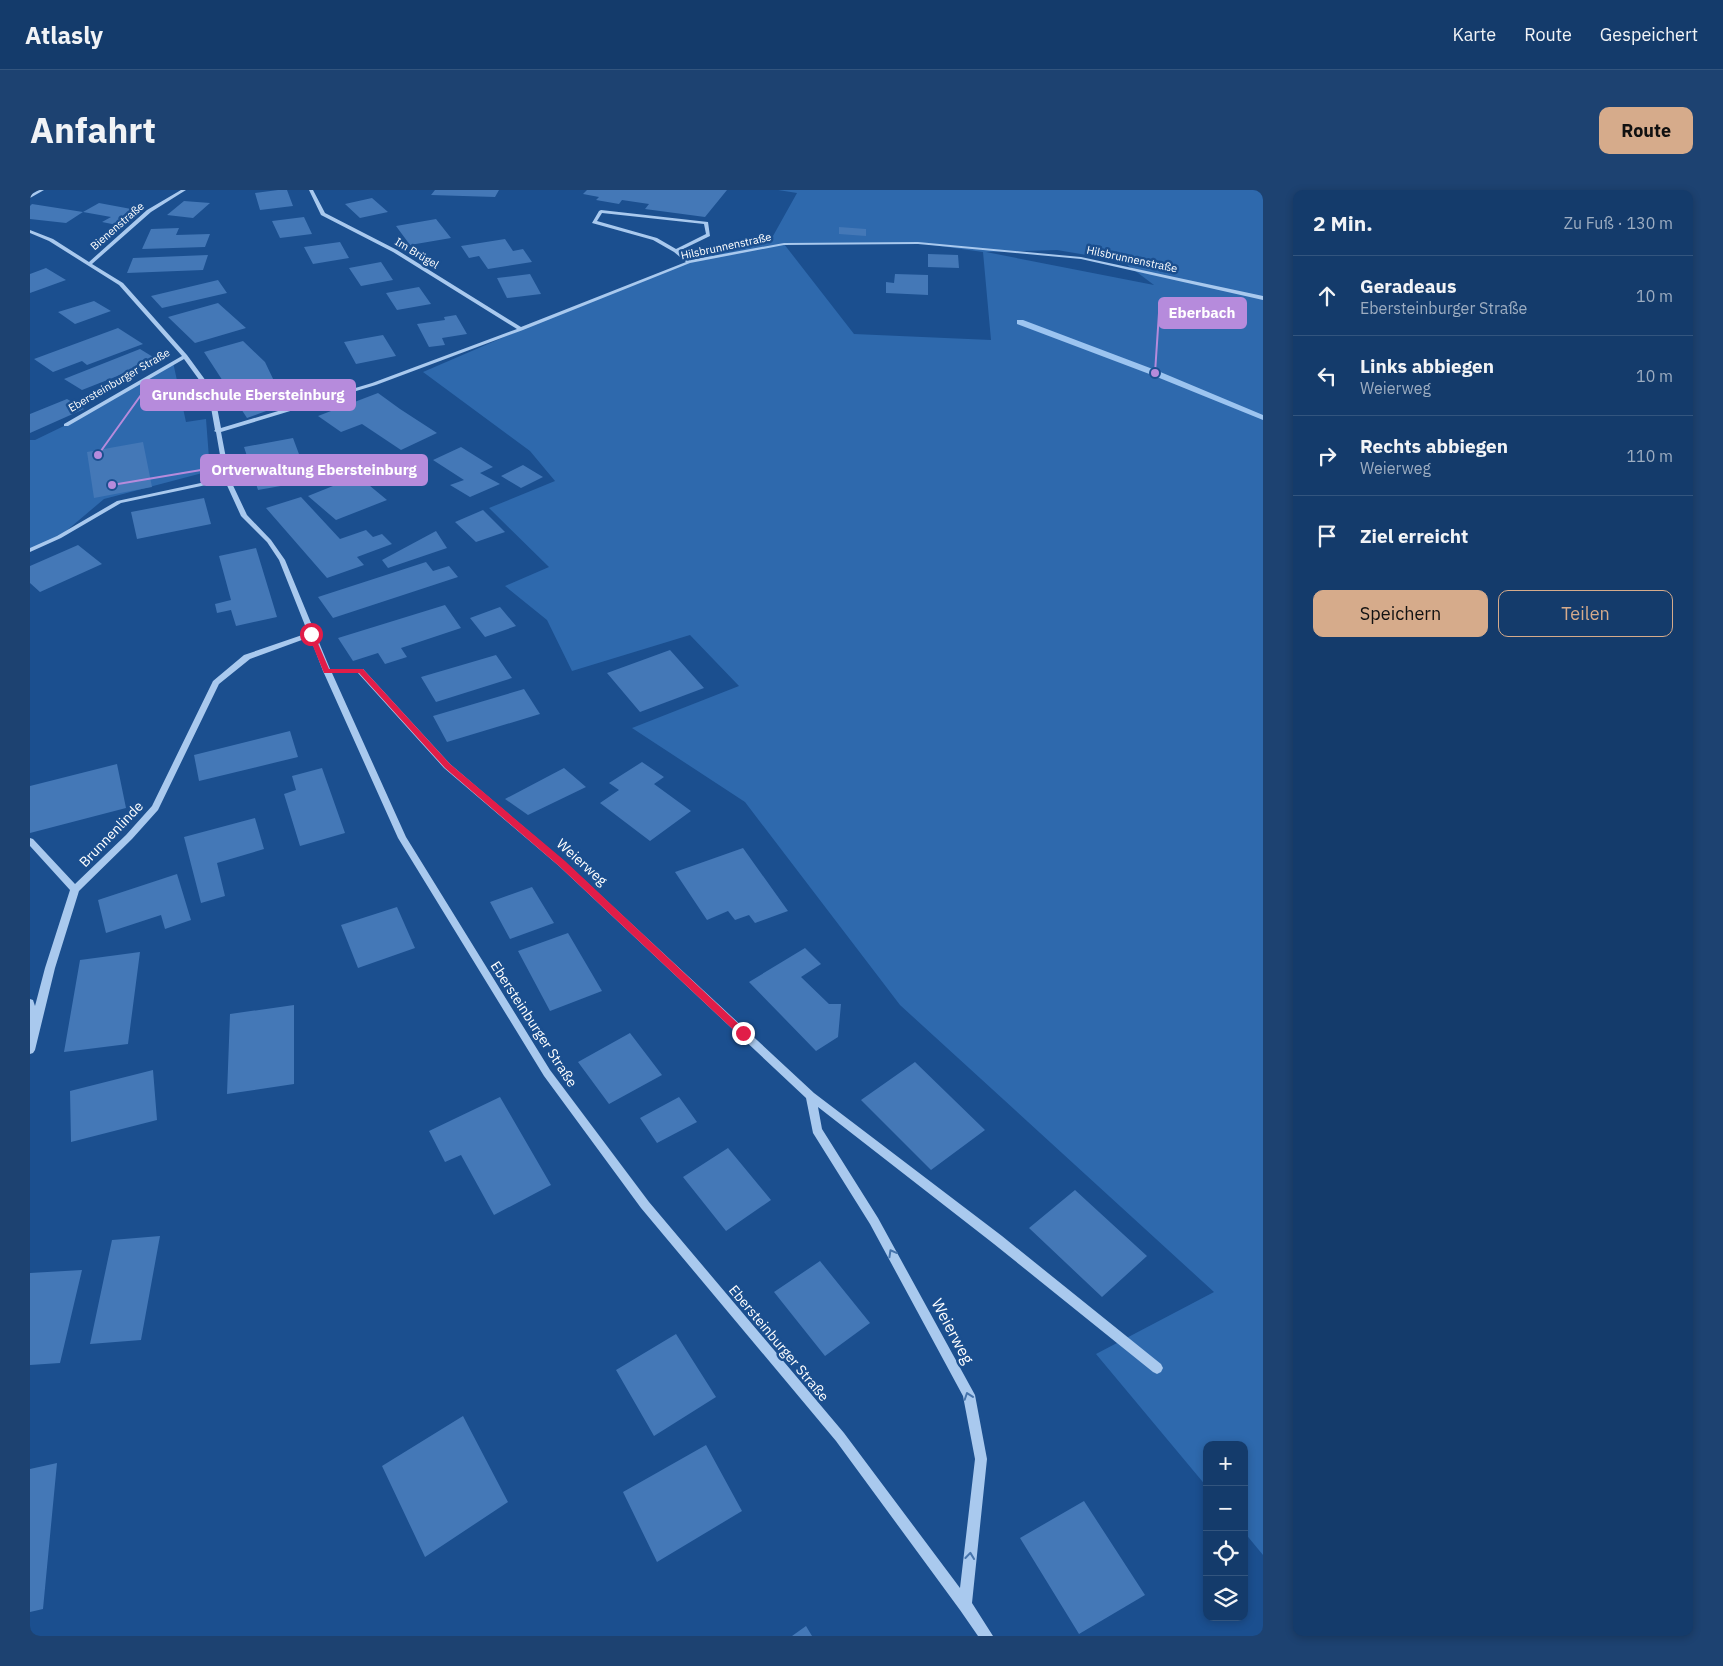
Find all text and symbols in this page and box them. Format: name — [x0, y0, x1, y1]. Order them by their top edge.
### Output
text: Atlasly — [25, 19, 103, 51]
text: Karte — [1453, 23, 1496, 46]
text: Route — [1524, 23, 1572, 46]
text: Gespeichert — [1600, 23, 1698, 46]
text: Anfahrt — [30, 107, 156, 153]
button: Route — [1599, 107, 1693, 154]
street label: Bienenstraße — [87, 199, 147, 253]
text: 2 Min. — [1313, 209, 1373, 237]
text: Zu Fuß · 130 m — [1564, 213, 1673, 233]
street label: Hilsbrunnenstraße — [679, 230, 773, 262]
street label: Im Brügel — [392, 234, 442, 272]
street label: Hilsbrunnenstraße — [1085, 243, 1179, 275]
text: Geradeaus — [1360, 274, 1457, 298]
icon: ahead — [1313, 282, 1341, 310]
text: 10 m — [1636, 286, 1673, 306]
callout: Eberbach — [1159, 298, 1246, 328]
text: Ebersteinburger Straße — [1360, 298, 1527, 318]
text: Eberbach — [1168, 303, 1236, 322]
street label: Ebersteinburger Straße — [66, 345, 172, 415]
text: Links abbiegen — [1360, 354, 1494, 378]
icon: left — [1313, 362, 1341, 390]
text: 10 m — [1636, 366, 1673, 386]
text: Weierweg — [1360, 378, 1431, 398]
callout: Grundschule Ebersteinburg — [141, 380, 355, 410]
text: Grundschule Ebersteinburg — [151, 385, 345, 404]
text: Rechts abbiegen — [1360, 434, 1508, 458]
icon: right — [1313, 442, 1341, 470]
text: 110 m — [1626, 446, 1673, 466]
callout: Ortverwaltung Ebersteinburg — [201, 455, 427, 485]
text: Weierweg — [1360, 458, 1431, 478]
text: Ortverwaltung Ebersteinburg — [211, 460, 418, 479]
icon: arrive — [1313, 522, 1341, 550]
text: Ziel erreicht — [1360, 524, 1468, 548]
button: Speichern — [1313, 590, 1488, 637]
button: Teilen — [1498, 590, 1673, 637]
route start — [300, 623, 323, 646]
street label: Brunnenlinde — [75, 797, 147, 871]
street label: Weierweg — [553, 835, 612, 890]
street label: Ebersteinburger Straße — [487, 958, 582, 1091]
route end — [732, 1022, 755, 1045]
one-way arrow — [888, 1249, 898, 1258]
street label: Ebersteinburger Straße — [725, 1281, 833, 1405]
street label: Weierweg — [928, 1295, 979, 1368]
one-way arrow — [964, 1392, 974, 1401]
map controls — [1203, 1441, 1248, 1621]
button: + — [1203, 1441, 1248, 1486]
button: − — [1203, 1486, 1248, 1531]
button: locate — [1203, 1531, 1248, 1576]
one-way arrow — [964, 1552, 975, 1560]
button: layers — [1203, 1576, 1248, 1621]

